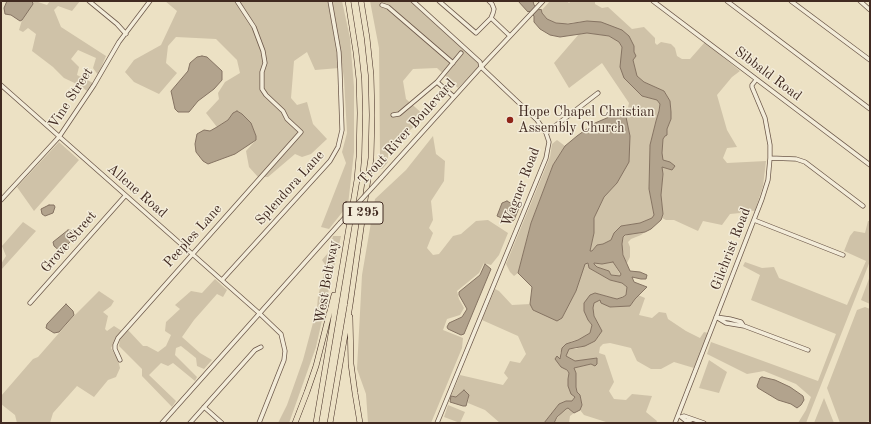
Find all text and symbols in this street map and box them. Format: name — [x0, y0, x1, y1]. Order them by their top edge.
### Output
street label: Sibbald Road — [731, 43, 805, 105]
street label: Vine Street — [45, 64, 97, 132]
street label: Trout River Boulevard — [355, 76, 459, 188]
place label: Hope Chapel Christian Assembly Church — [518, 104, 655, 136]
marker: Hope Chapel Christian Assembly Church — [505, 115, 515, 125]
street label: Wagner Road — [498, 145, 544, 229]
street label: Splendora Lane — [252, 147, 328, 229]
street label: Allene Road — [104, 160, 170, 222]
street label: Peeples Lane — [160, 201, 226, 271]
road number: I 295 — [343, 202, 383, 224]
street label: Gilchrist Road — [708, 205, 754, 293]
street label: Grove Street — [38, 208, 100, 276]
street label: West Beltway — [311, 239, 343, 325]

